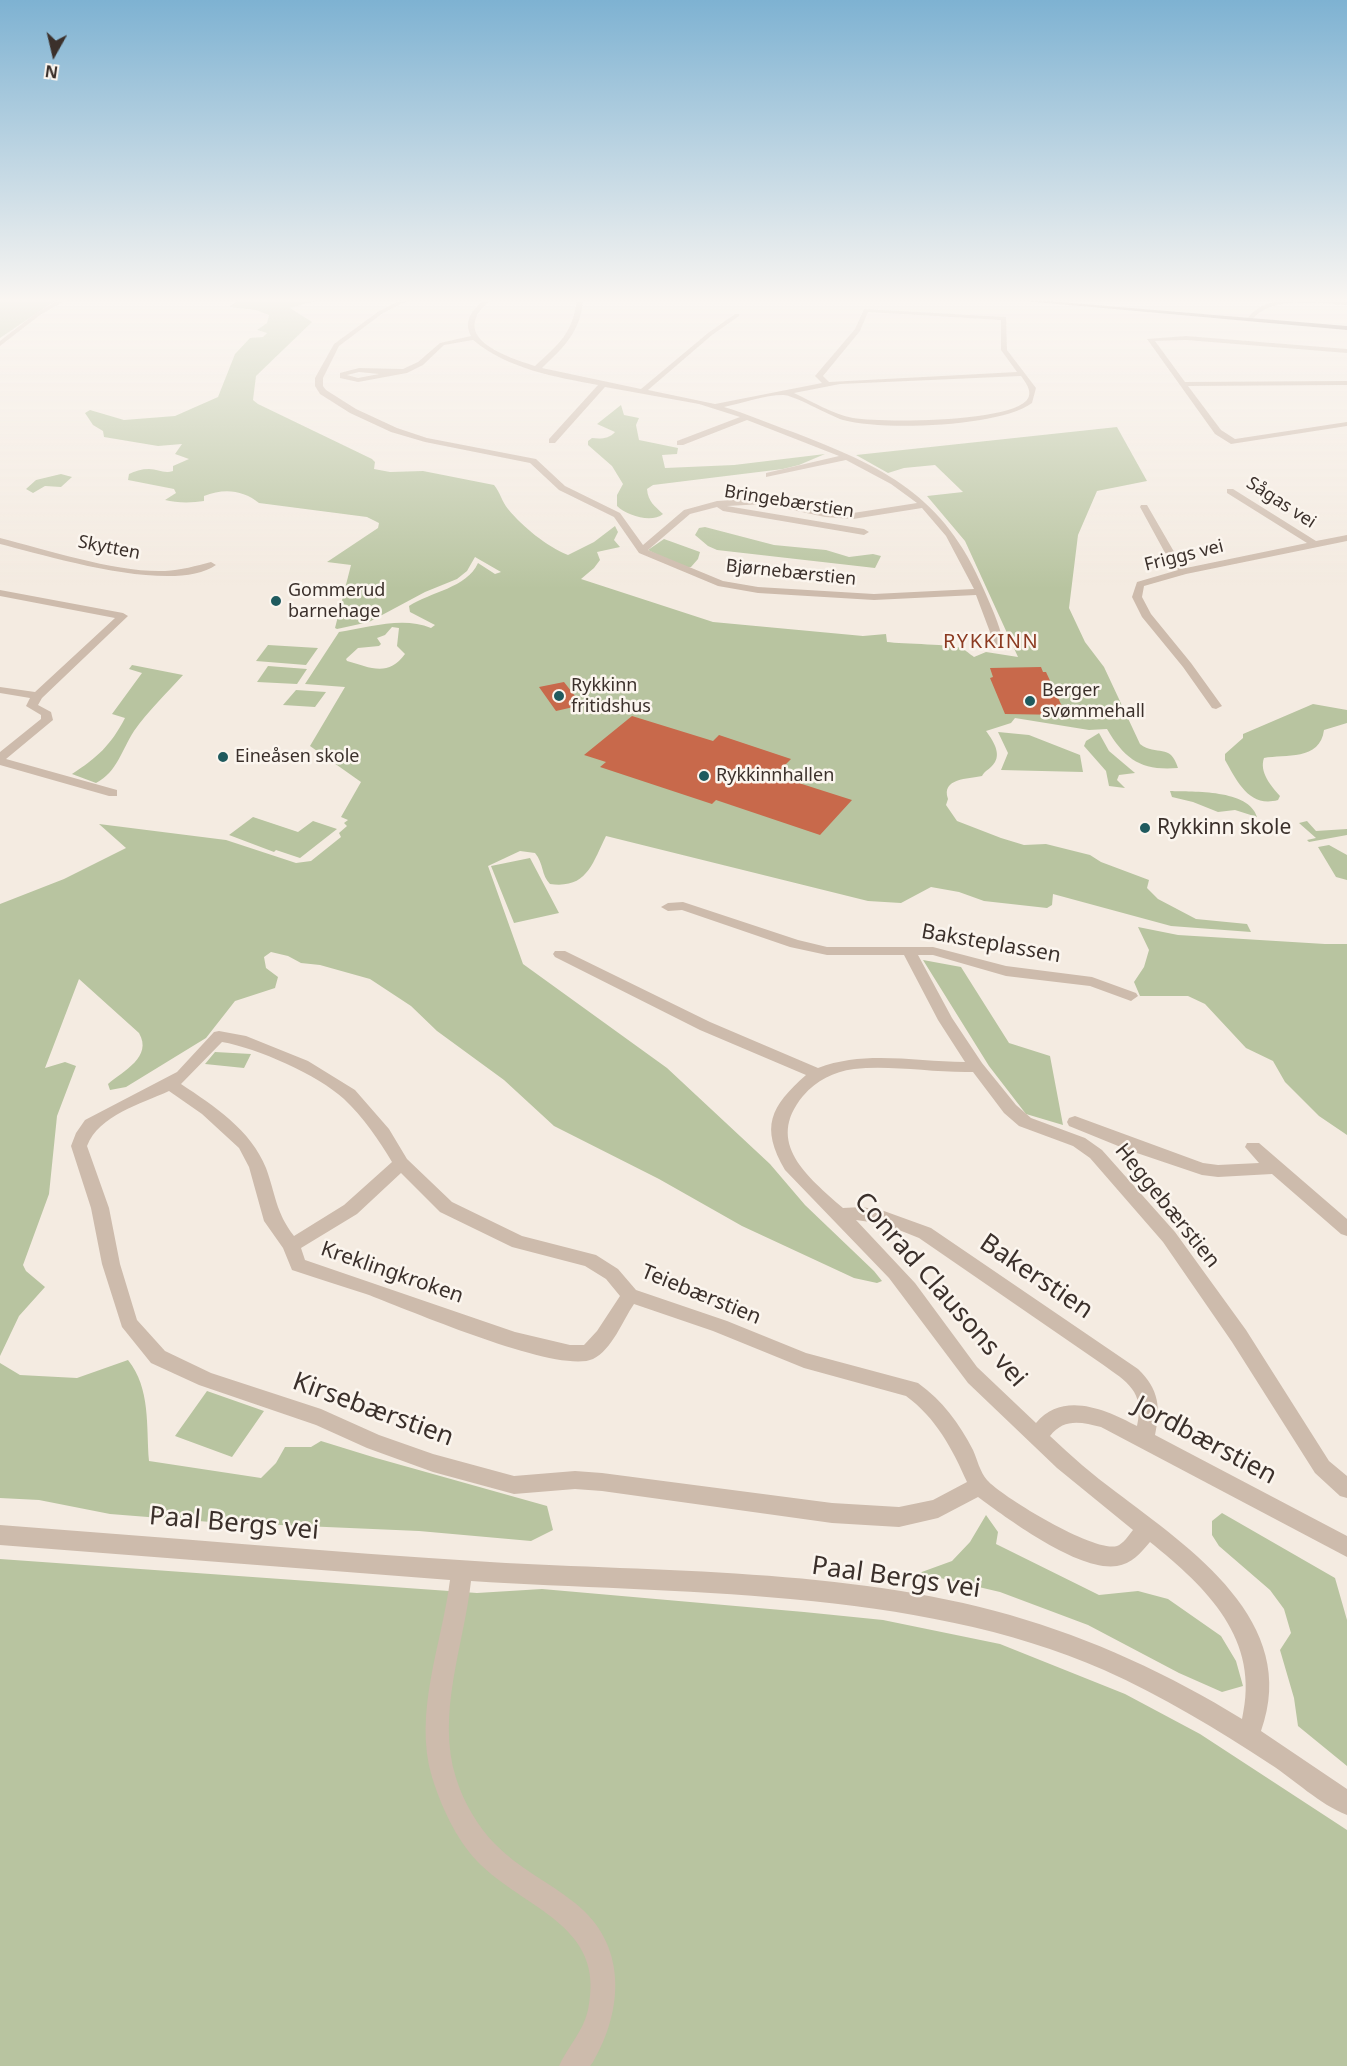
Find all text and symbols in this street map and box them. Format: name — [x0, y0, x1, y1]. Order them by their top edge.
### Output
north arrow — [24, 24, 84, 84]
text: N — [44, 60, 59, 84]
street label: Sågas vei — [1242, 473, 1320, 533]
street label: Bringebærstien — [723, 481, 855, 523]
street label: Skytten — [76, 531, 142, 565]
street label: Friggs vei — [1142, 536, 1226, 576]
street label: Bjørnebærstien — [725, 555, 857, 591]
place label: Gommerud barnehage — [288, 580, 385, 622]
marker: Gommerud barnehage — [269, 594, 283, 608]
district label: RYKKINN — [943, 630, 1039, 654]
place label: Rykkinn fritidshus — [571, 675, 651, 718]
place label: Berger svømmehall — [1042, 680, 1145, 722]
marker: Rykkinn fritidshus — [552, 689, 566, 703]
marker: Berger svømmehall — [1023, 694, 1037, 708]
place label: Eineåsen skole — [235, 746, 360, 768]
marker: Eineåsen skole — [216, 750, 230, 764]
place label: Rykkinnhallen — [716, 765, 834, 787]
marker: Rykkinnhallen — [697, 769, 711, 783]
place label: Rykkinn skole — [1157, 815, 1291, 841]
marker: Rykkinn skole — [1138, 821, 1152, 835]
street label: Baksteplassen — [919, 919, 1063, 969]
street label: Heggebærstien — [1109, 1139, 1225, 1273]
street label: Conrad Clausons vei — [847, 1186, 1033, 1394]
street label: Bakerstien — [973, 1228, 1099, 1326]
street label: Kreklingkroken — [317, 1237, 467, 1309]
street label: Teiebærstien — [637, 1260, 765, 1330]
street label: Kirsebærstien — [288, 1366, 458, 1454]
street label: Jordbærstien — [1128, 1390, 1282, 1492]
street label: Paal Bergs vei — [148, 1501, 320, 1547]
street label: Paal Bergs vei — [810, 1551, 982, 1605]

